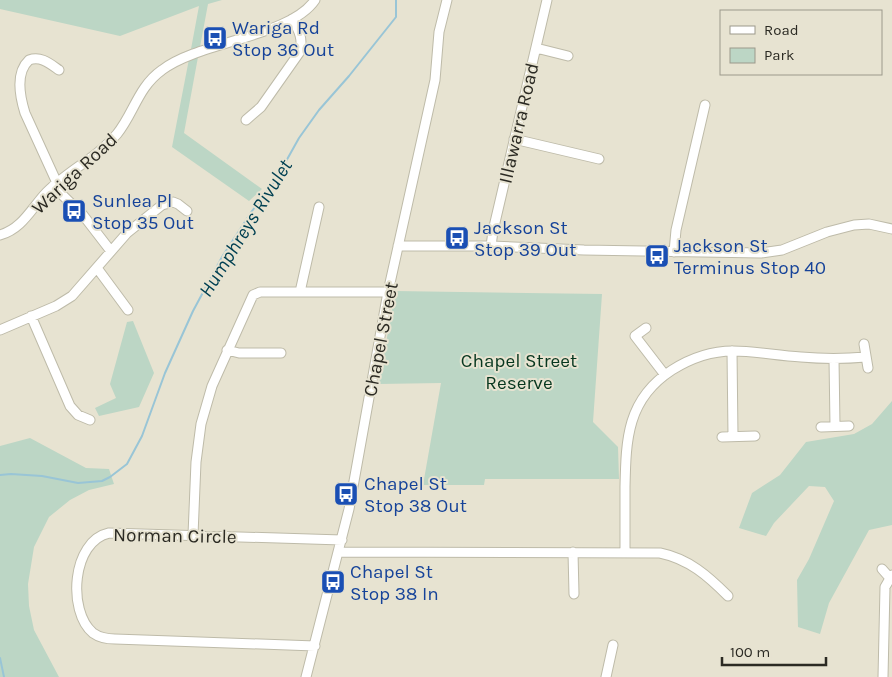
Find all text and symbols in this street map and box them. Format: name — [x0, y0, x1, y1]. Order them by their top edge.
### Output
legend — [720, 10, 882, 75]
place label: Wariga Rd Stop 36 Out — [232, 17, 334, 61]
text: Road — [764, 21, 799, 39]
bus stop icon: Wariga Rd Stop 36 Out — [202, 25, 228, 51]
text: Park — [764, 46, 794, 64]
street label: Illawarra Road — [494, 61, 544, 186]
street label: Wariga Road — [27, 129, 122, 219]
water label: Humphreys Rivulet — [194, 155, 297, 301]
place label: Sunlea Pl Stop 35 Out — [92, 190, 194, 234]
bus stop icon: Sunlea Pl Stop 35 Out — [61, 198, 87, 224]
place label: Jackson St Stop 39 Out — [474, 217, 576, 261]
bus stop icon: Jackson St Stop 39 Out — [444, 225, 470, 251]
place label: Jackson St Terminus Stop 40 — [674, 235, 826, 279]
bus stop icon: Jackson St Terminus Stop 40 — [644, 243, 670, 269]
street label: Chapel Street — [359, 280, 403, 398]
park label: Chapel Street Reserve — [461, 350, 577, 394]
place label: Chapel St Stop 38 Out — [364, 473, 467, 517]
bus stop icon: Chapel St Stop 38 Out — [333, 481, 359, 507]
street label: Norman Circle — [113, 524, 237, 548]
place label: Chapel St Stop 38 In — [350, 561, 439, 605]
bus stop icon: Chapel St Stop 38 In — [320, 569, 346, 595]
scale bar — [722, 634, 826, 666]
text: 100 m — [730, 643, 770, 661]

